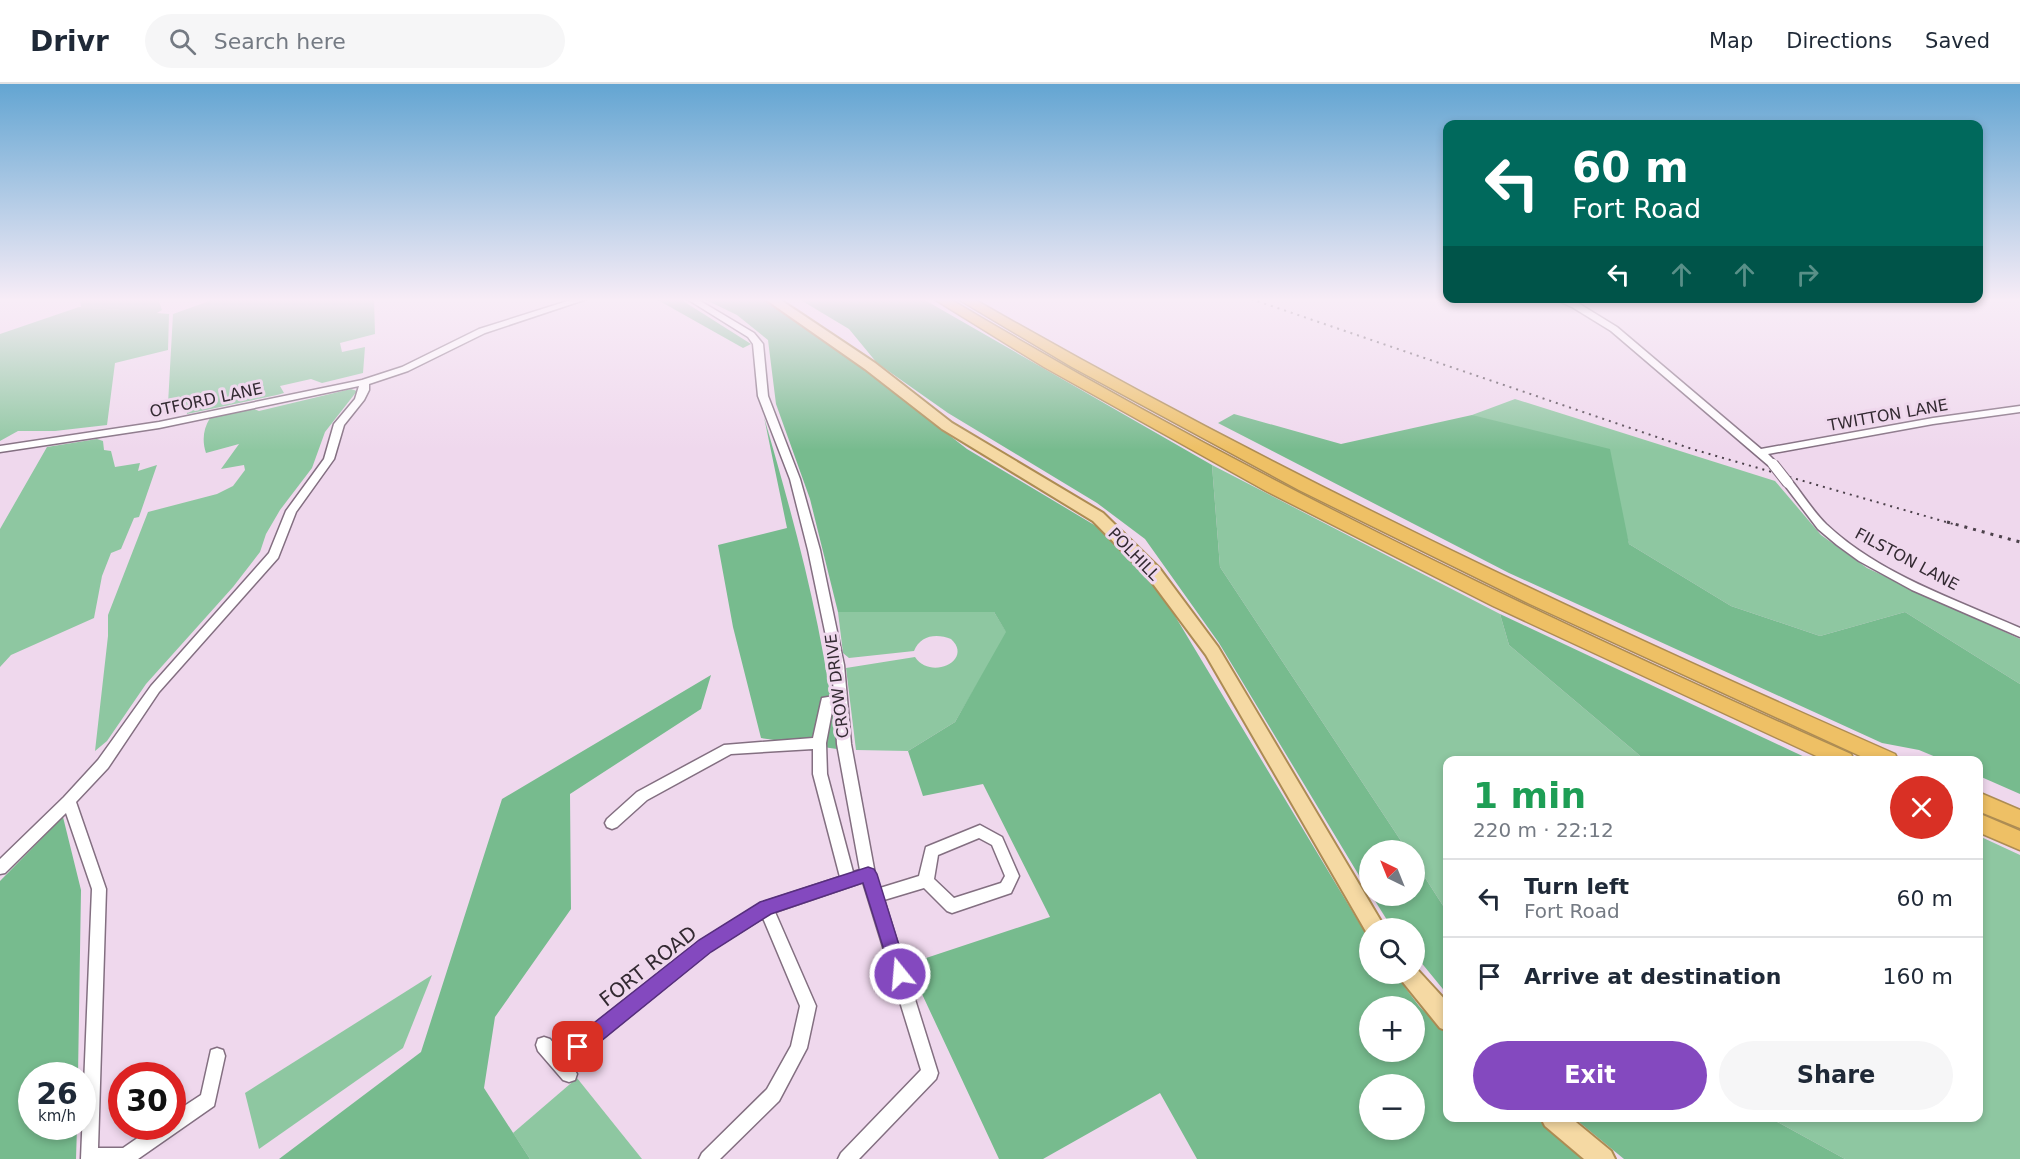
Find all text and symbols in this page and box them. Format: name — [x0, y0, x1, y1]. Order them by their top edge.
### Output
search box — [145, 14, 565, 68]
text: Drivr — [30, 25, 109, 58]
icon: search — [166, 25, 199, 58]
text: Search here — [214, 29, 346, 54]
text: Map — [1709, 29, 1753, 53]
text: Directions — [1786, 29, 1892, 53]
text: Saved — [1925, 29, 1990, 53]
text: 60 m — [1572, 143, 1689, 192]
icon: left — [1473, 144, 1551, 222]
text: Fort Road — [1572, 193, 1701, 224]
icon: left — [1602, 258, 1635, 291]
icon: ahead — [1665, 258, 1698, 291]
icon: ahead — [1728, 258, 1761, 291]
icon: right — [1791, 258, 1824, 291]
street label: OTFORD LANE — [148, 379, 264, 421]
street label: TWITTON LANE — [1826, 395, 1949, 435]
street label: POLHILL — [1104, 524, 1164, 584]
street label: FILSTON LANE — [1852, 524, 1962, 594]
street label: CROW DRIVE — [821, 633, 853, 739]
text: 1 min — [1473, 775, 1586, 816]
button: close — [1890, 776, 1953, 839]
text: 220 m · 22:12 — [1473, 818, 1614, 842]
north arrow — [1359, 840, 1425, 906]
map controls — [1359, 840, 1425, 1140]
text: Turn left — [1524, 874, 1629, 899]
icon: left — [1473, 882, 1506, 915]
text: 60 m — [1897, 886, 1953, 911]
text: Fort Road — [1524, 899, 1620, 923]
button: search — [1359, 918, 1425, 984]
street label: FORT ROAD — [595, 921, 701, 1011]
position arrow — [868, 942, 932, 1006]
icon: arrive — [1473, 960, 1506, 993]
text: Arrive at destination — [1524, 964, 1781, 989]
text: 160 m — [1883, 964, 1953, 989]
button: + — [1359, 996, 1425, 1062]
pin — [552, 1021, 603, 1072]
icon: arrive — [561, 1030, 594, 1063]
button: Exit — [1473, 1041, 1707, 1110]
button: Share — [1719, 1041, 1953, 1110]
speed limit sign: 30 — [108, 1062, 186, 1140]
button: − — [1359, 1074, 1425, 1140]
text: 26 — [36, 1076, 78, 1111]
text: km/h — [38, 1107, 76, 1125]

